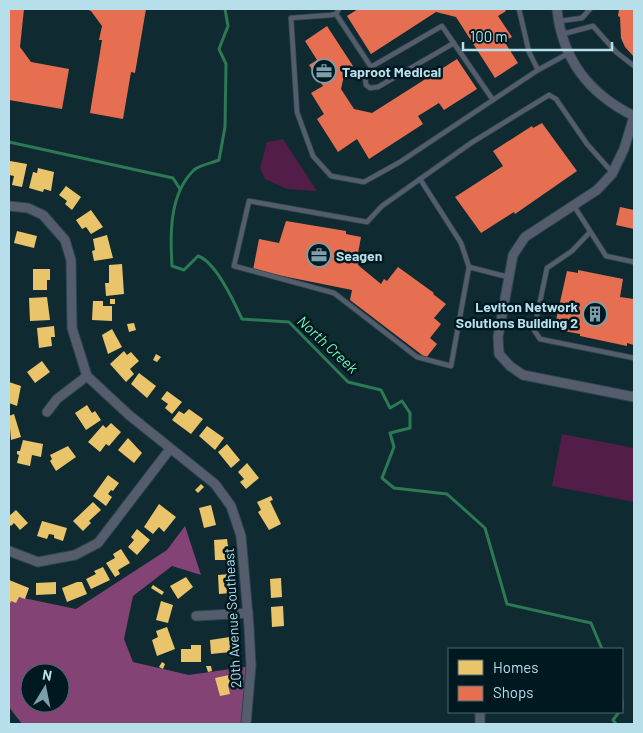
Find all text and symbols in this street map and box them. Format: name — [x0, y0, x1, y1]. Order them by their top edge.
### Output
scale bar — [463, 20, 612, 52]
text: 100 m — [470, 27, 508, 45]
office icon: Taproot Medical — [311, 58, 337, 84]
place label: Taproot Medical — [342, 63, 441, 80]
office icon: Seagen — [306, 242, 332, 268]
place label: Seagen — [336, 247, 382, 264]
place label: Leviton Network Solutions Building 2 — [456, 298, 579, 331]
building icon: Leviton Network Solutions Building 2 — [582, 301, 608, 327]
water label: North Creek — [294, 311, 363, 377]
street label: 20th Avenue Southeast — [220, 547, 244, 689]
legend — [448, 648, 623, 713]
text: Homes — [493, 658, 538, 676]
north arrow — [20, 663, 70, 713]
text: N — [41, 666, 53, 684]
text: Shops — [493, 683, 533, 701]

